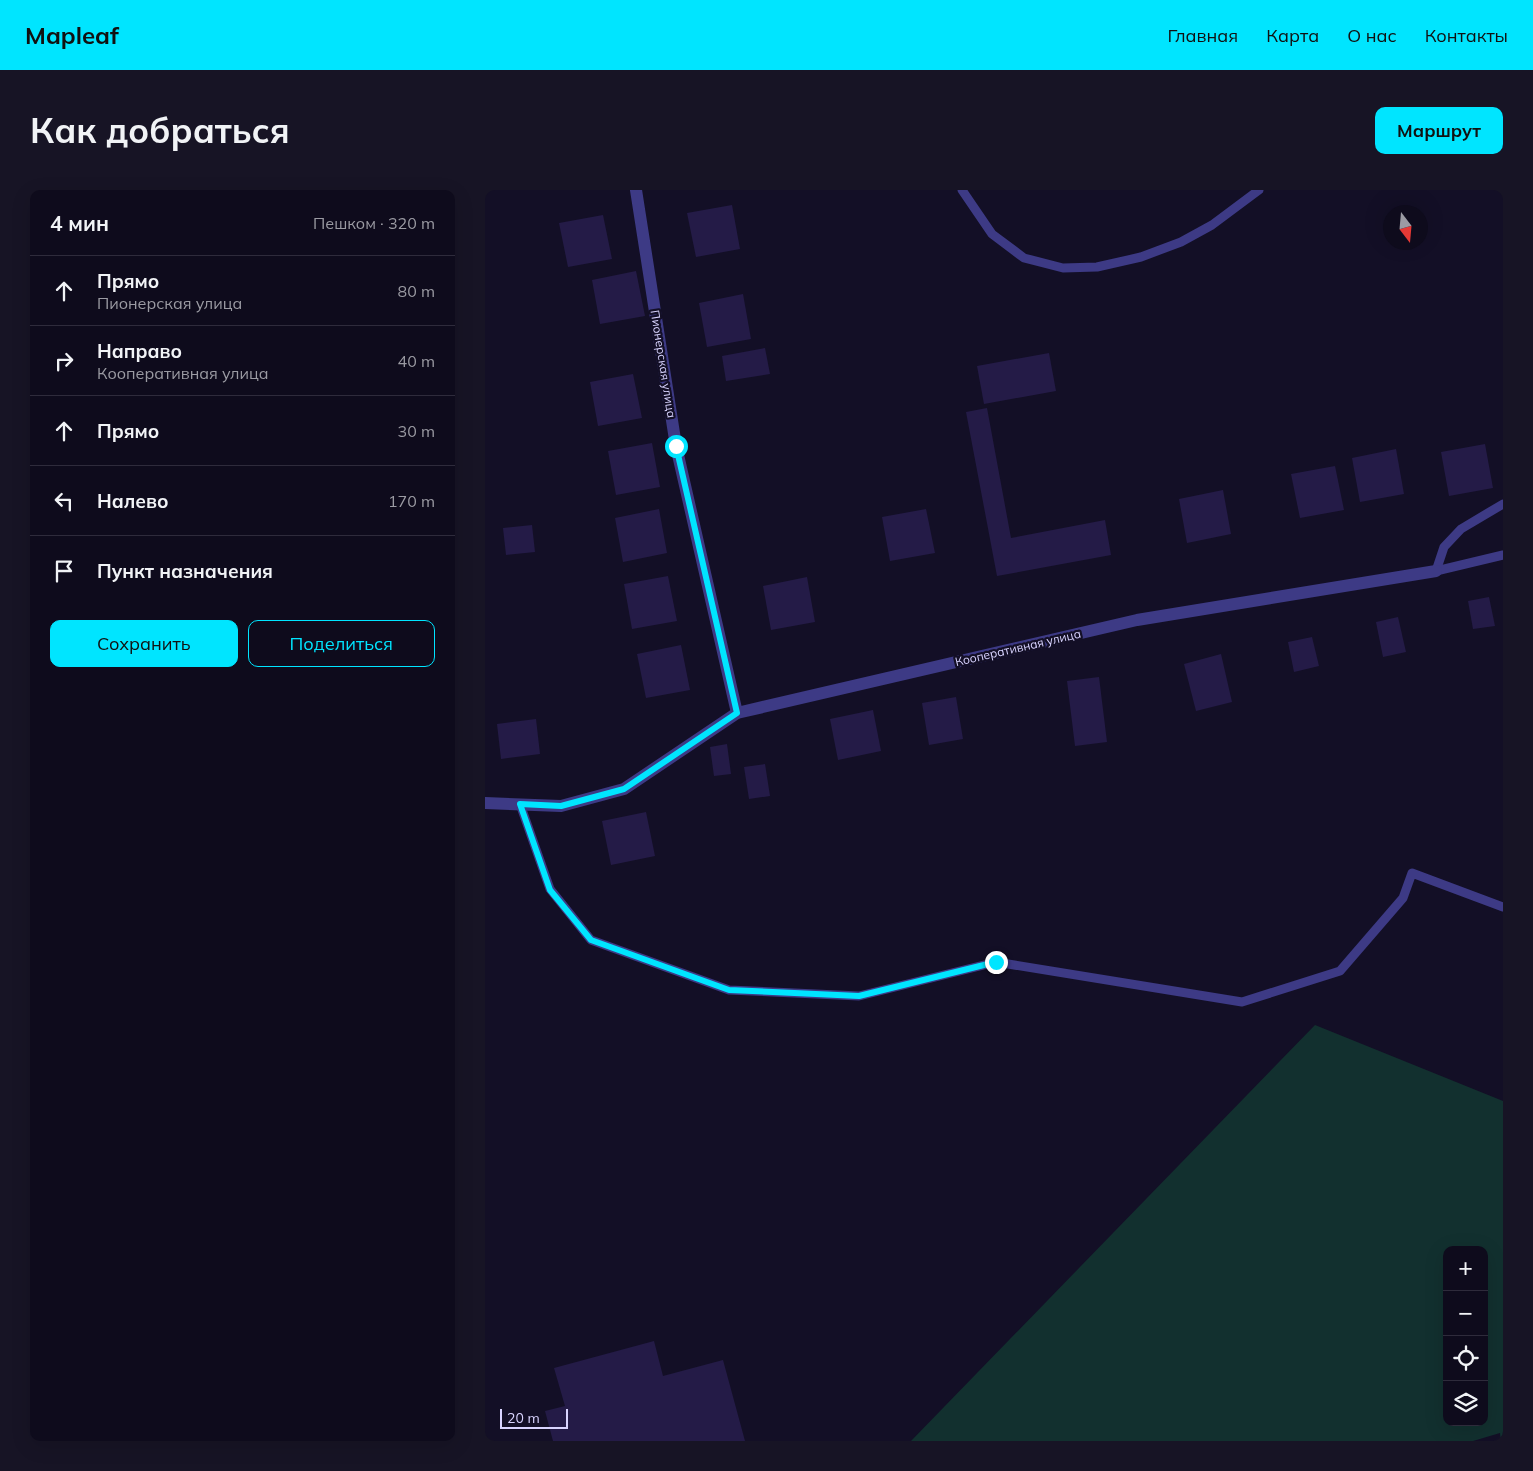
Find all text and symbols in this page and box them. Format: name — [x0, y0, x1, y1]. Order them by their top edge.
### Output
text: Mapleaf — [25, 20, 119, 50]
text: Главная — [1168, 24, 1238, 47]
text: Карта — [1266, 24, 1319, 47]
text: О нас — [1347, 24, 1397, 47]
text: Контакты — [1425, 24, 1508, 47]
button: Маршрут — [1375, 107, 1503, 154]
text: Как добраться — [30, 108, 290, 152]
north arrow — [1383, 205, 1428, 250]
text: 4 мин — [50, 210, 109, 236]
text: Пешком · 320 m — [313, 213, 435, 233]
text: Прямо — [97, 269, 159, 293]
icon: ahead — [50, 277, 78, 305]
text: 80 m — [398, 281, 435, 301]
text: Пионерская улица — [97, 293, 242, 313]
street label: Пионерская улица — [648, 309, 679, 419]
text: Направо — [97, 339, 182, 363]
icon: right — [50, 347, 78, 375]
text: 40 m — [398, 351, 435, 371]
text: Кооперативная улица — [97, 363, 269, 383]
icon: ahead — [50, 417, 78, 445]
text: Прямо — [97, 419, 159, 443]
text: 30 m — [398, 421, 435, 441]
route start — [665, 435, 688, 458]
icon: left — [50, 487, 78, 515]
text: Налево — [97, 489, 169, 513]
text: 170 m — [388, 491, 435, 511]
icon: arrive — [50, 557, 78, 585]
text: Пункт назначения — [97, 559, 273, 583]
button: Сохранить — [50, 620, 238, 667]
button: Поделиться — [248, 620, 435, 667]
street label: Кооперативная улица — [954, 626, 1082, 669]
route end — [985, 951, 1008, 974]
map controls — [1443, 1246, 1488, 1426]
button: + — [1443, 1246, 1488, 1291]
button: − — [1443, 1291, 1488, 1336]
button: locate — [1443, 1336, 1488, 1381]
button: layers — [1443, 1381, 1488, 1426]
scale bar — [500, 1406, 567, 1429]
text: 20 m — [507, 1409, 540, 1427]

